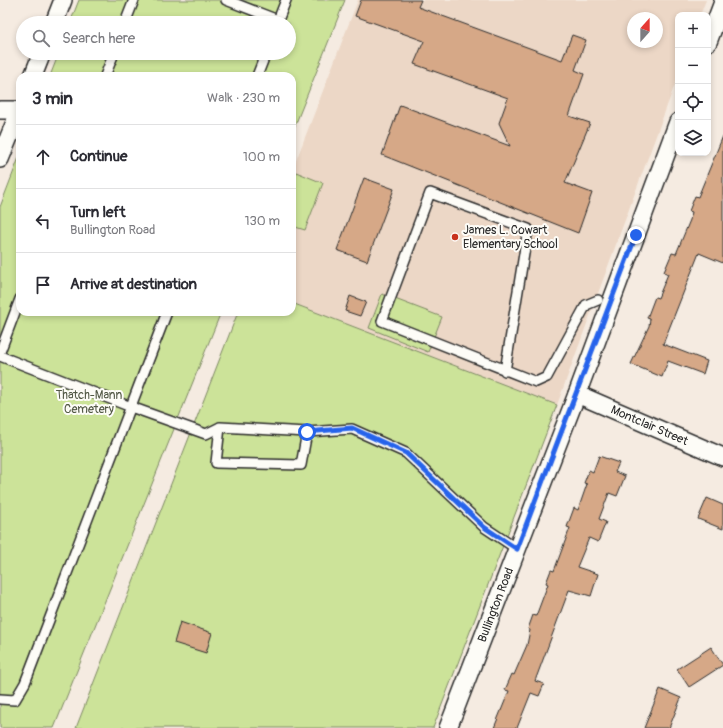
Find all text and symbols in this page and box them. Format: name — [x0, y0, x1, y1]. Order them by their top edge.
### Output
north arrow — [627, 12, 663, 48]
map controls — [675, 12, 711, 156]
button: + — [675, 12, 711, 48]
search box — [16, 16, 296, 60]
icon: search — [30, 27, 52, 49]
text: Search here — [62, 29, 135, 48]
button: − — [675, 48, 711, 84]
button: locate — [675, 84, 711, 120]
text: 3 min — [32, 88, 73, 109]
text: Walk · 230 m — [207, 90, 280, 106]
button: layers — [675, 120, 711, 156]
icon: ahead — [32, 146, 54, 168]
text: Continue — [70, 147, 128, 166]
text: 100 m — [243, 149, 280, 165]
text: Turn left — [70, 203, 126, 222]
icon: left — [32, 210, 54, 232]
text: 130 m — [244, 213, 280, 229]
text: Bullington Road — [70, 222, 155, 238]
place label: James L. Cowart Elementary School — [463, 223, 558, 252]
route end — [627, 226, 645, 244]
marker: James L. Cowart Elementary School — [450, 232, 460, 242]
icon: arrive — [32, 274, 54, 296]
text: Arrive at destination — [70, 275, 197, 294]
park label: Thatch-Mann Cemetery — [56, 388, 123, 417]
street label: Montclair Street — [608, 402, 690, 449]
route start — [298, 423, 316, 441]
street label: Bullington Road — [475, 565, 517, 645]

